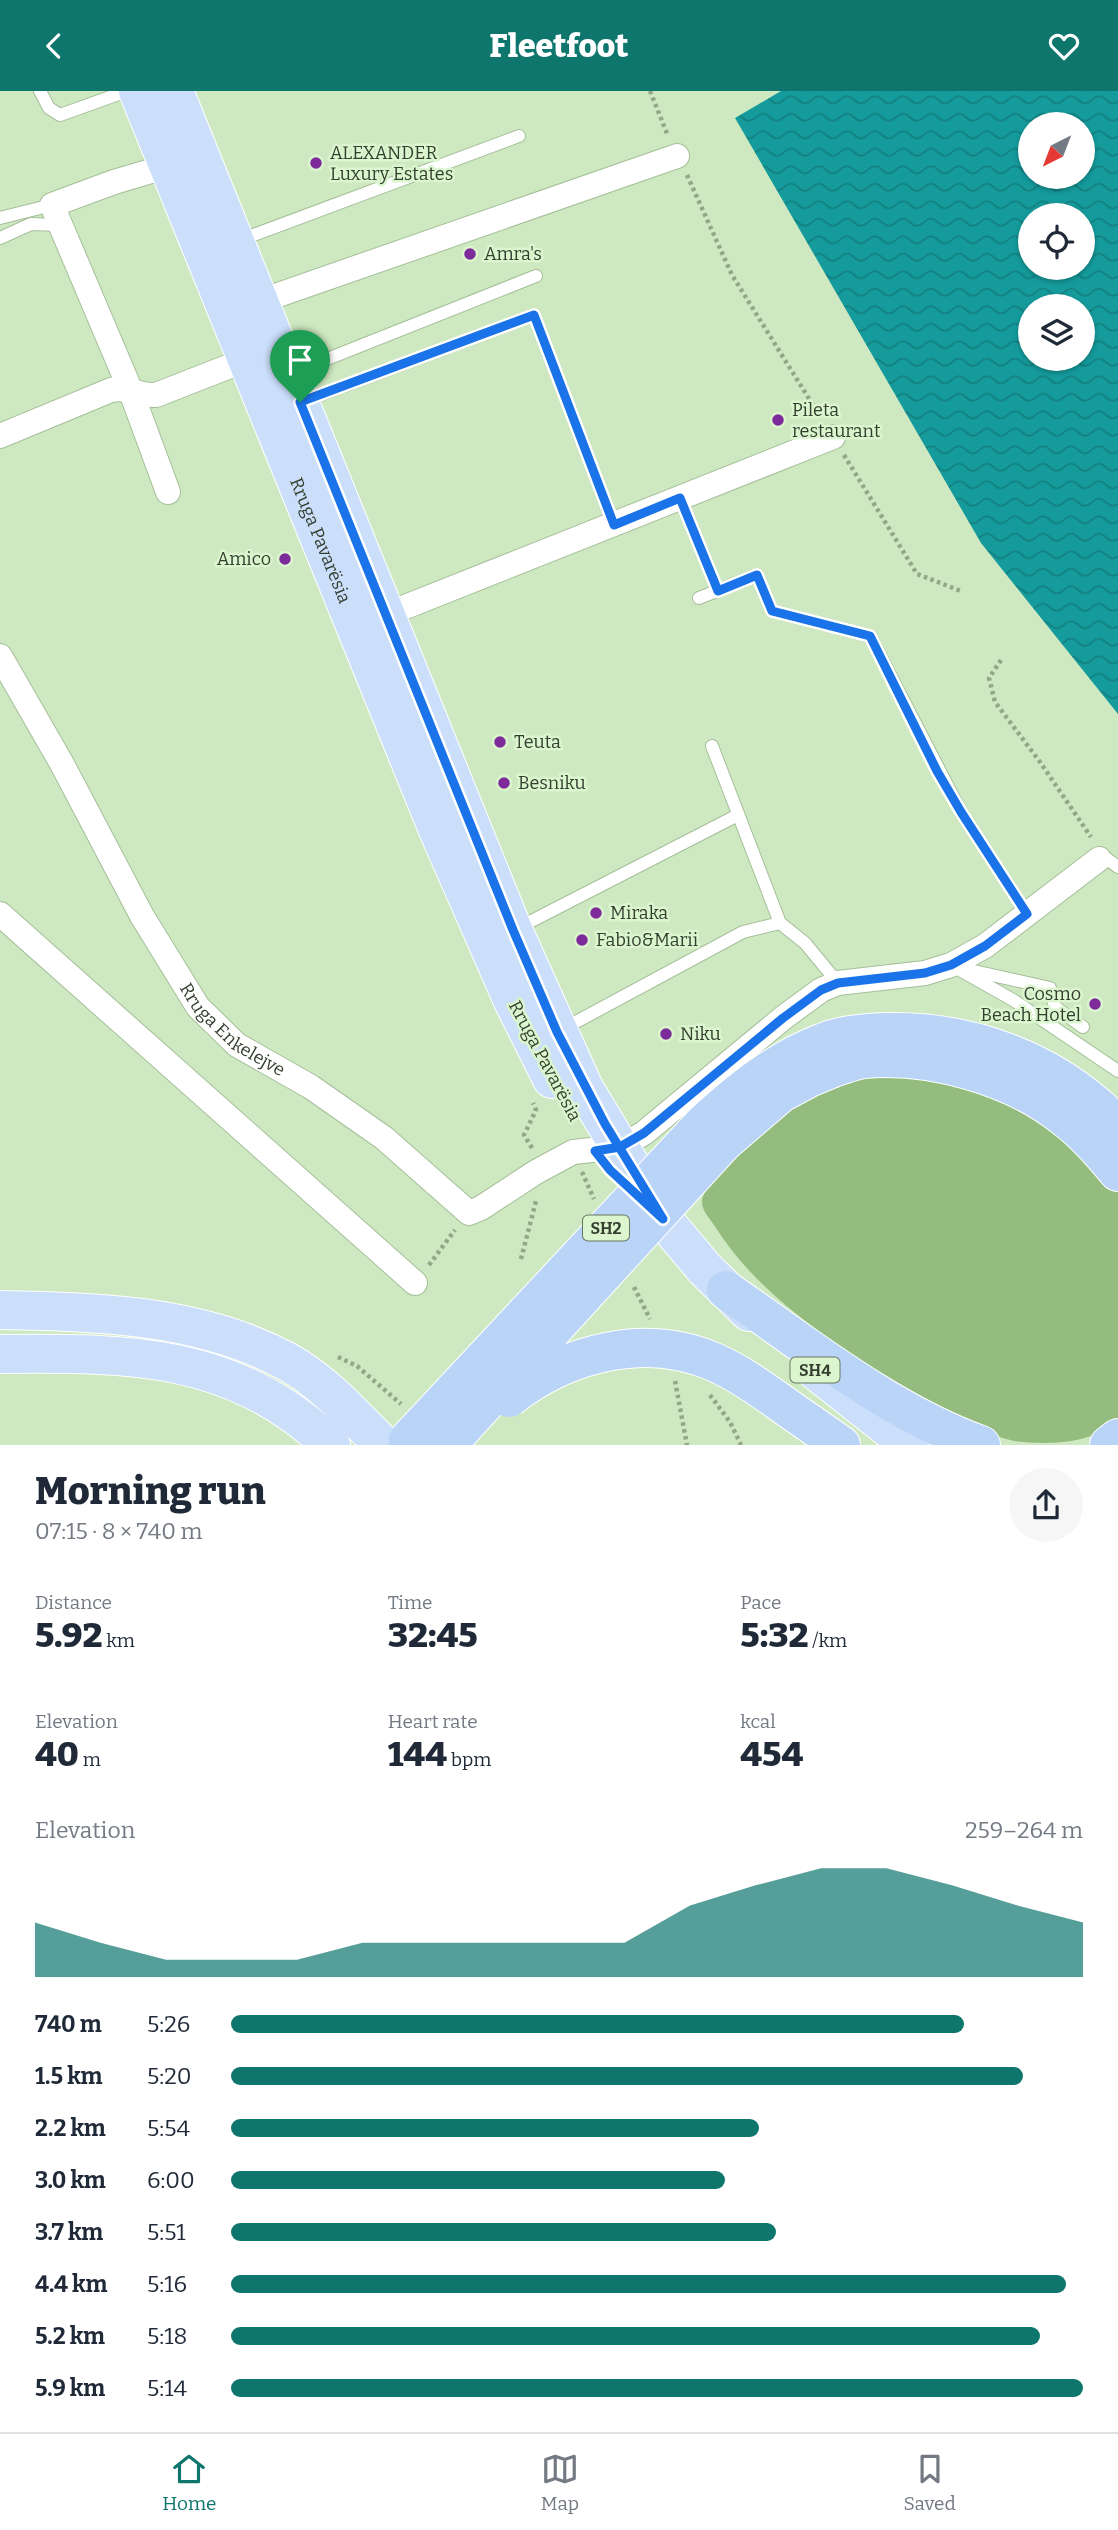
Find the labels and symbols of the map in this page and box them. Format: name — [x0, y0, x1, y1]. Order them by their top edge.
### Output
north arrow — [1018, 112, 1096, 189]
place label: ALEXANDER Luxury Estates — [330, 142, 453, 185]
marker: ALEXANDER Luxury Estates — [308, 155, 324, 171]
place label: Amra's — [484, 243, 542, 265]
marker: Amra's — [462, 246, 478, 262]
pin — [270, 330, 330, 402]
place label: Pileta restaurant — [792, 399, 881, 442]
marker: Pileta restaurant — [770, 412, 786, 428]
street label: Rruga Pavarësia — [285, 474, 356, 607]
place label: Amico — [217, 548, 271, 570]
marker: Amico — [277, 551, 293, 567]
place label: Teuta — [514, 731, 561, 753]
marker: Teuta — [492, 734, 508, 750]
place label: Besniku — [518, 772, 586, 794]
marker: Besniku — [496, 775, 512, 791]
place label: Miraka — [610, 902, 668, 924]
marker: Miraka — [588, 905, 604, 921]
place label: Fabio&Marii — [596, 929, 698, 951]
marker: Fabio&Marii — [574, 932, 590, 948]
street label: Rruga Enkelejve — [175, 979, 289, 1081]
place label: Cosmo Beach Hotel — [981, 983, 1081, 1026]
marker: Cosmo Beach Hotel — [1087, 996, 1103, 1012]
street label: Rruga Pavarësia — [504, 997, 586, 1125]
place label: Niku — [680, 1023, 721, 1045]
marker: Niku — [658, 1026, 674, 1042]
road number: SH2 — [583, 1215, 629, 1240]
road number: SH4 — [790, 1357, 840, 1383]

